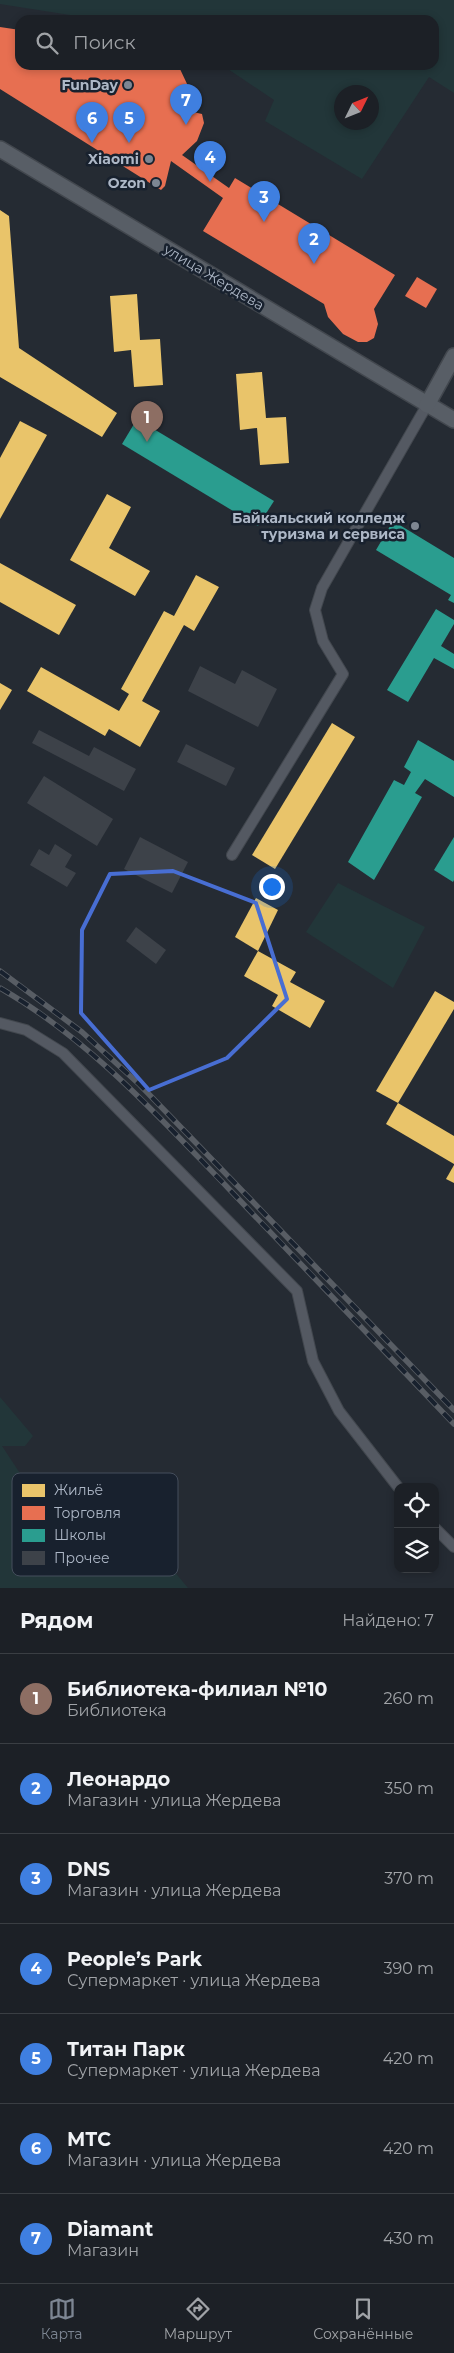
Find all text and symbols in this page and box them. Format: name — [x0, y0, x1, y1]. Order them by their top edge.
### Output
search box — [15, 15, 439, 70]
icon: search — [33, 29, 61, 57]
text: Поиск — [73, 31, 136, 54]
place label: FunDay — [62, 76, 119, 94]
marker: FunDay — [122, 79, 134, 91]
pin: 7 — [170, 84, 202, 125]
north arrow — [334, 85, 379, 130]
pin: 6 — [76, 102, 108, 143]
pin: 5 — [113, 102, 145, 143]
pin: 4 — [194, 141, 226, 182]
place label: Xiaomi — [88, 150, 139, 168]
marker: Xiaomi — [143, 153, 155, 165]
place label: Ozon — [108, 174, 146, 192]
marker: Ozon — [150, 177, 162, 189]
pin: 3 — [248, 181, 280, 222]
pin: 2 — [298, 223, 330, 264]
street label: улица Жердева — [160, 239, 267, 314]
pin: 1 — [131, 401, 163, 442]
place label: Байкальский колледж туризма и сервиса — [232, 509, 405, 543]
marker: Байкальский колледж туризма и сервиса — [409, 520, 421, 532]
your location — [259, 874, 285, 900]
legend — [12, 1473, 178, 1576]
text: Жильё — [54, 1481, 103, 1499]
map controls — [394, 1483, 439, 1573]
button: locate — [394, 1483, 439, 1528]
text: Торговля — [54, 1504, 121, 1522]
text: Школы — [54, 1526, 106, 1544]
button: layers — [394, 1528, 439, 1573]
text: Прочее — [54, 1549, 110, 1567]
text: Рядом — [20, 1608, 93, 1633]
text: Найдено: 7 — [342, 1611, 434, 1630]
text: Библиотека-филиал №10 — [67, 1678, 328, 1701]
text: 1 — [33, 1689, 39, 1708]
text: 260 m — [383, 1689, 434, 1708]
text: Библиотека — [67, 1701, 167, 1720]
text: Леонардо — [67, 1768, 170, 1791]
text: 2 — [31, 1779, 41, 1798]
text: 350 m — [384, 1779, 434, 1798]
text: Магазин · улица Жердева — [67, 1791, 281, 1810]
text: DNS — [67, 1858, 110, 1881]
text: 3 — [31, 1869, 41, 1888]
text: 370 m — [384, 1869, 434, 1888]
text: Магазин · улица Жердева — [67, 1881, 281, 1900]
text: People’s Park — [67, 1948, 202, 1971]
text: 4 — [30, 1959, 42, 1978]
text: 390 m — [383, 1959, 434, 1978]
text: Супермаркет · улица Жердева — [67, 1971, 321, 1990]
text: Титан Парк — [67, 2038, 185, 2061]
text: 5 — [31, 2049, 41, 2068]
text: 420 m — [383, 2049, 434, 2068]
text: Супермаркет · улица Жердева — [67, 2061, 321, 2080]
text: МТС — [67, 2128, 111, 2151]
text: 6 — [31, 2139, 41, 2158]
text: 420 m — [383, 2139, 434, 2158]
text: Магазин · улица Жердева — [67, 2151, 281, 2170]
text: Diamant — [67, 2218, 153, 2241]
text: 7 — [31, 2229, 41, 2248]
text: 430 m — [383, 2229, 434, 2248]
text: Магазин — [67, 2241, 139, 2260]
tab: Карта — [41, 2295, 83, 2343]
tab: Маршрут — [164, 2295, 232, 2343]
tab: Сохранённые — [313, 2295, 413, 2343]

